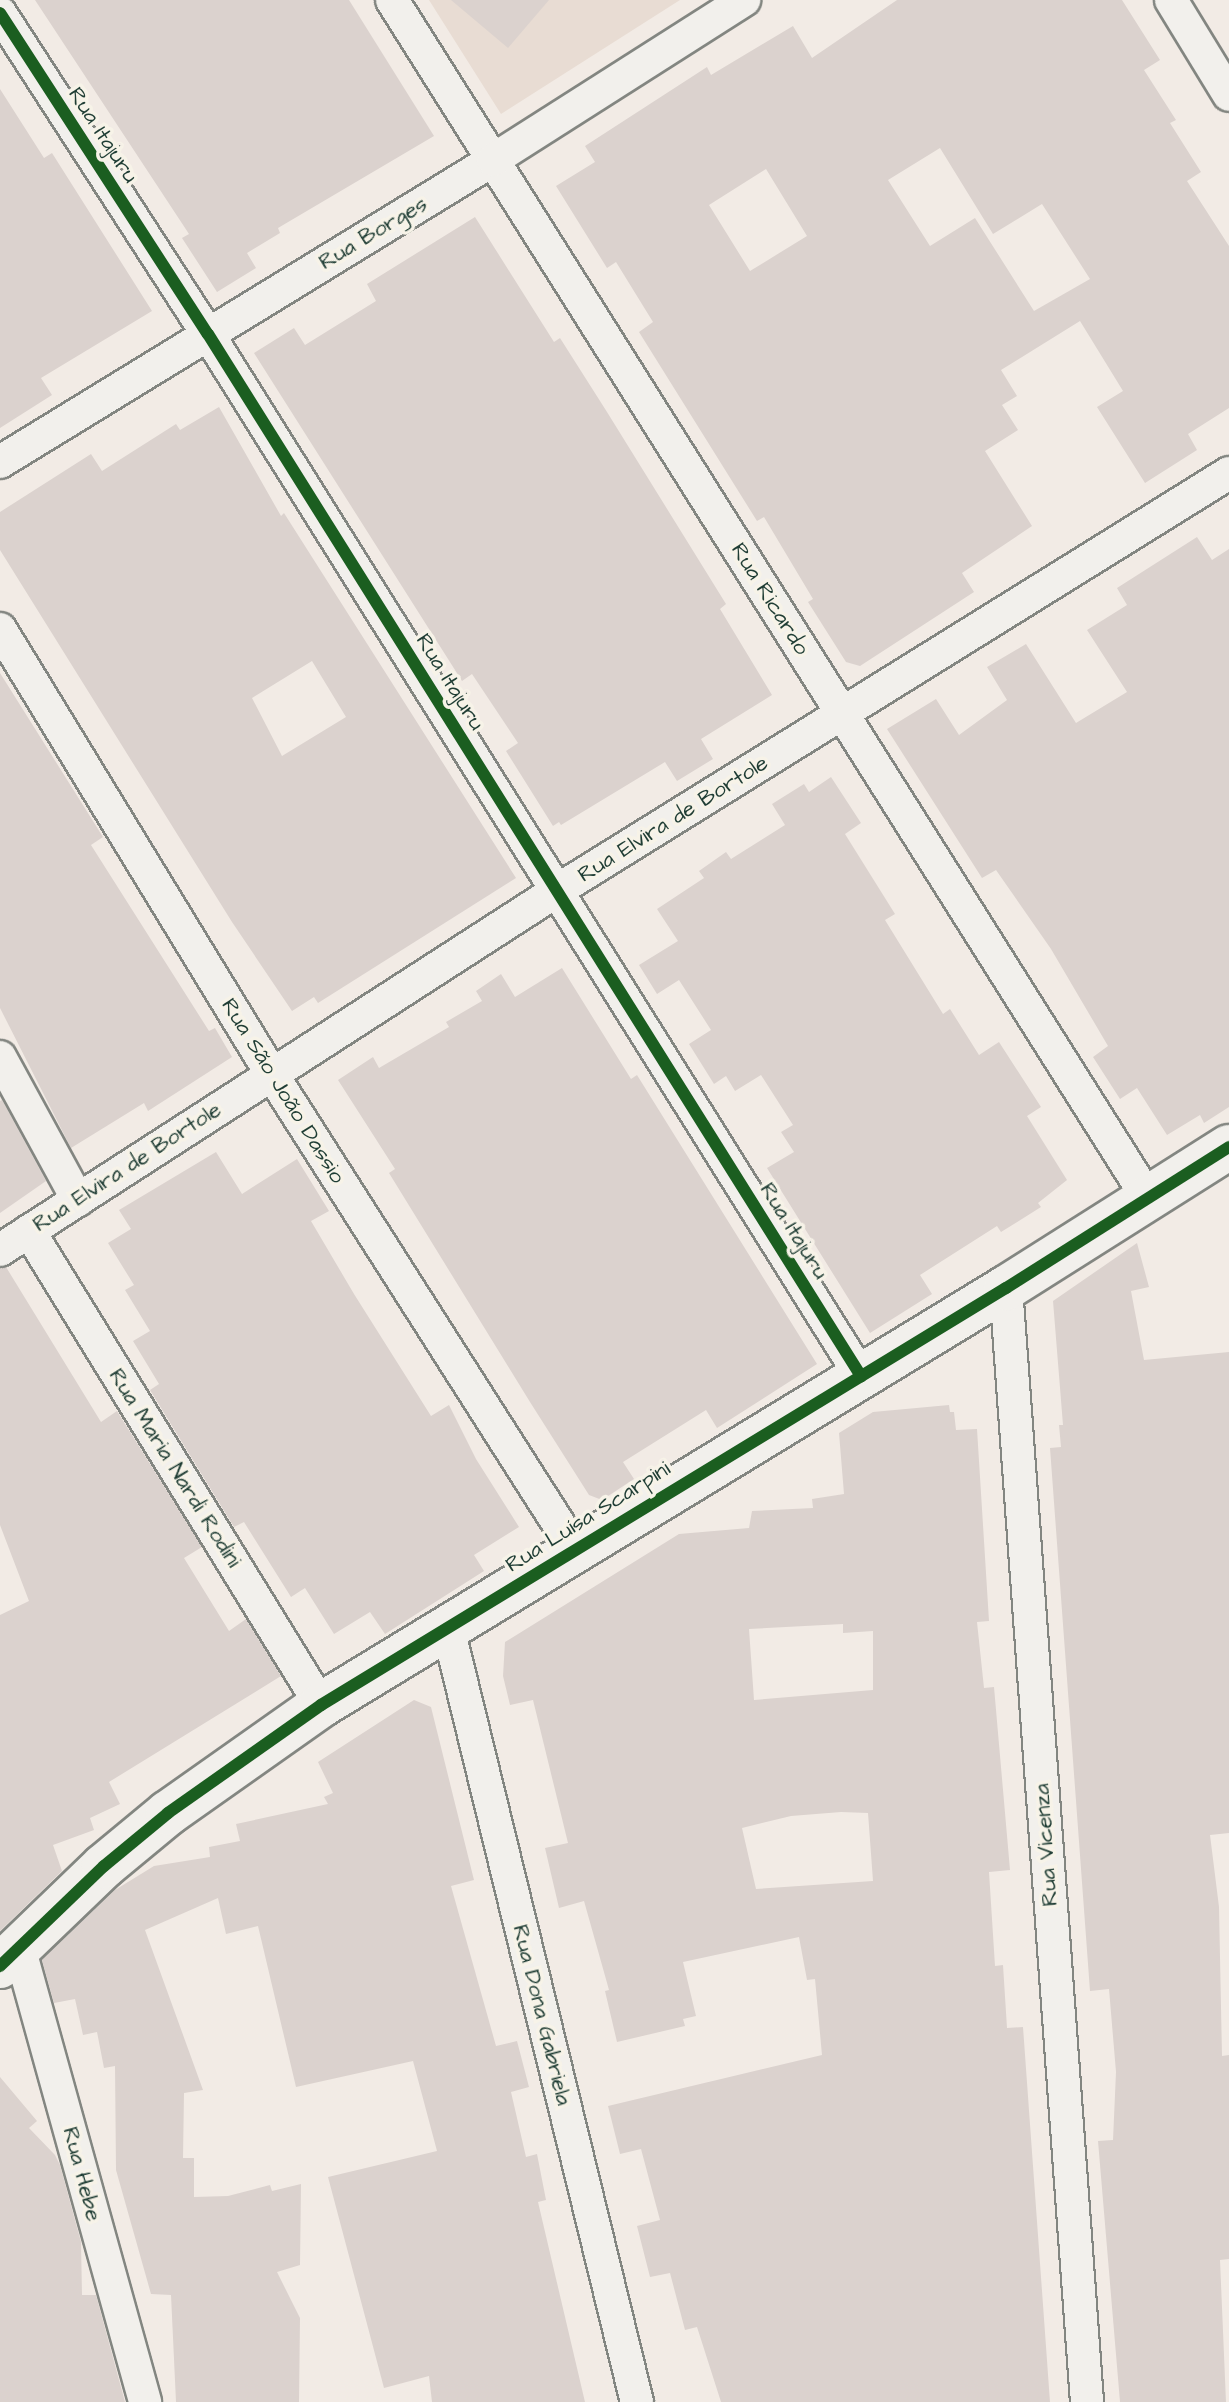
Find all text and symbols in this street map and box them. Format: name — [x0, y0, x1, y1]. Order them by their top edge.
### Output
street label: Rua Itajuru — [62, 82, 144, 188]
street label: Rua Borges — [314, 190, 432, 276]
street label: Rua Ricardo — [725, 538, 815, 660]
street label: Rua Itajuru — [410, 629, 490, 735]
street label: Rua Elvira de Bortole — [573, 750, 773, 888]
street label: Rua São João Dassio — [215, 994, 351, 1188]
street label: Rua Elvira de Bortole — [28, 1096, 226, 1238]
street label: Rua Itajuru — [754, 1178, 834, 1284]
street label: Rua Maria Nardi Rodini — [103, 1364, 247, 1572]
street label: Rua Luísa Scarpini — [501, 1456, 675, 1578]
street label: Rua Vicenza — [1029, 1783, 1063, 1907]
street label: Rua Dona Gabriela — [507, 1922, 577, 2108]
street label: Rua Hebe — [57, 2124, 107, 2224]

